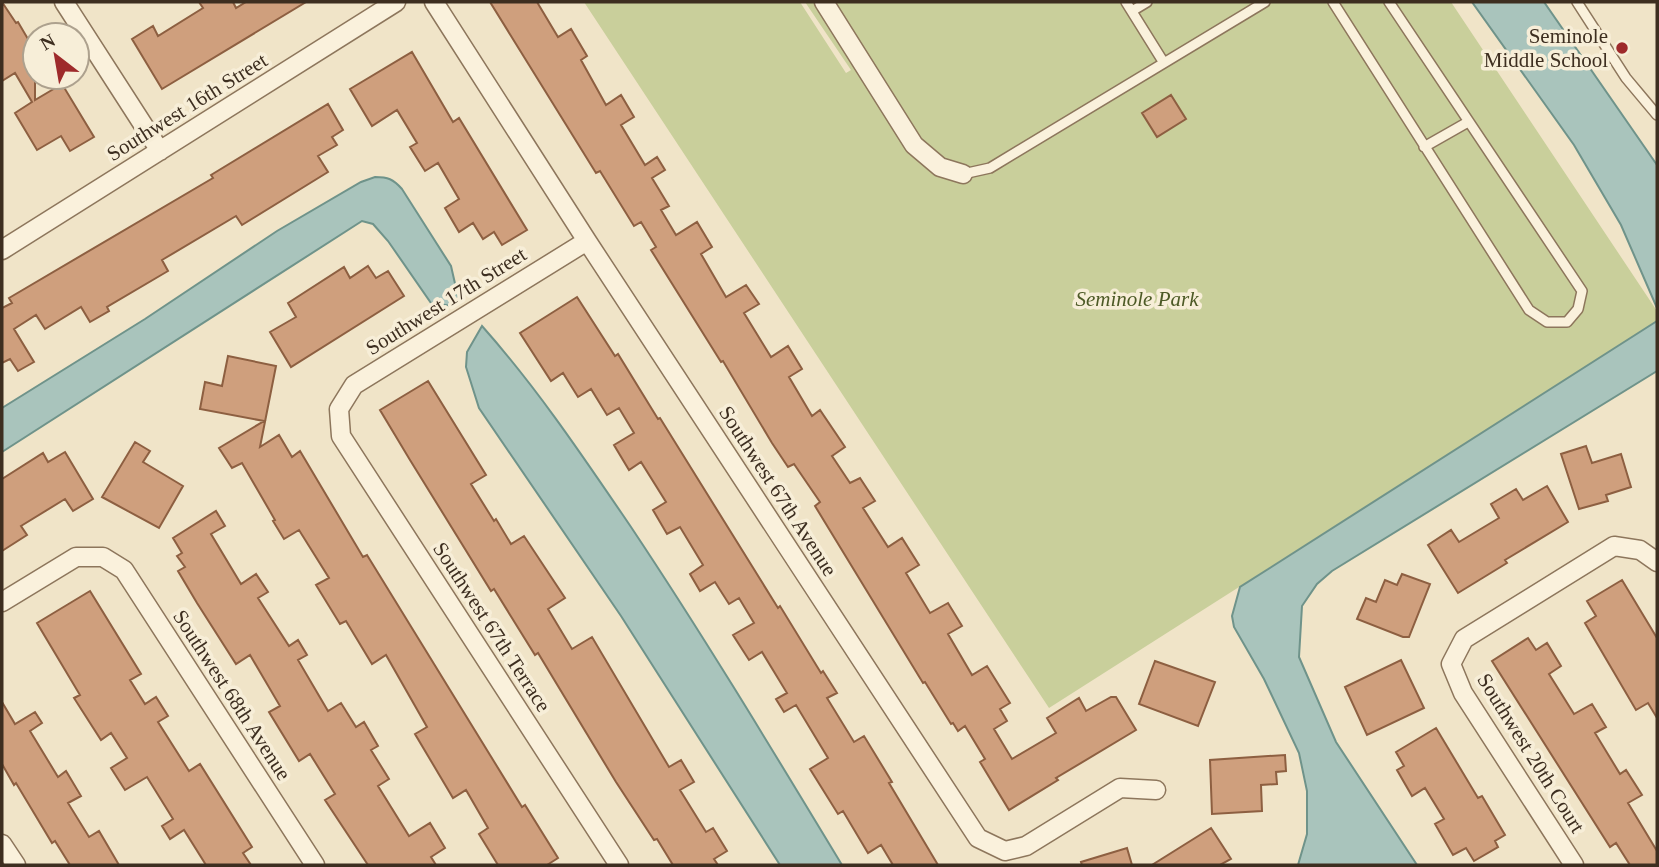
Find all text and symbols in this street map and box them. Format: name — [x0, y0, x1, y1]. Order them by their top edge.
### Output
north arrow — [21, 21, 91, 91]
place label: Seminole Middle School — [1484, 24, 1608, 72]
text: N — [36, 29, 59, 54]
marker: Seminole Middle School — [1614, 40, 1630, 56]
street label: Southwest 16th Street — [102, 48, 272, 166]
street label: Southwest 17th Street — [361, 242, 531, 360]
park label: Seminole Park — [1075, 287, 1199, 311]
street label: Southwest 67th Avenue — [714, 401, 842, 581]
street label: Southwest 67th Terrace — [428, 538, 556, 716]
street label: Southwest 68th Avenue — [168, 605, 296, 785]
street label: Southwest 20th Court — [1472, 669, 1590, 837]

